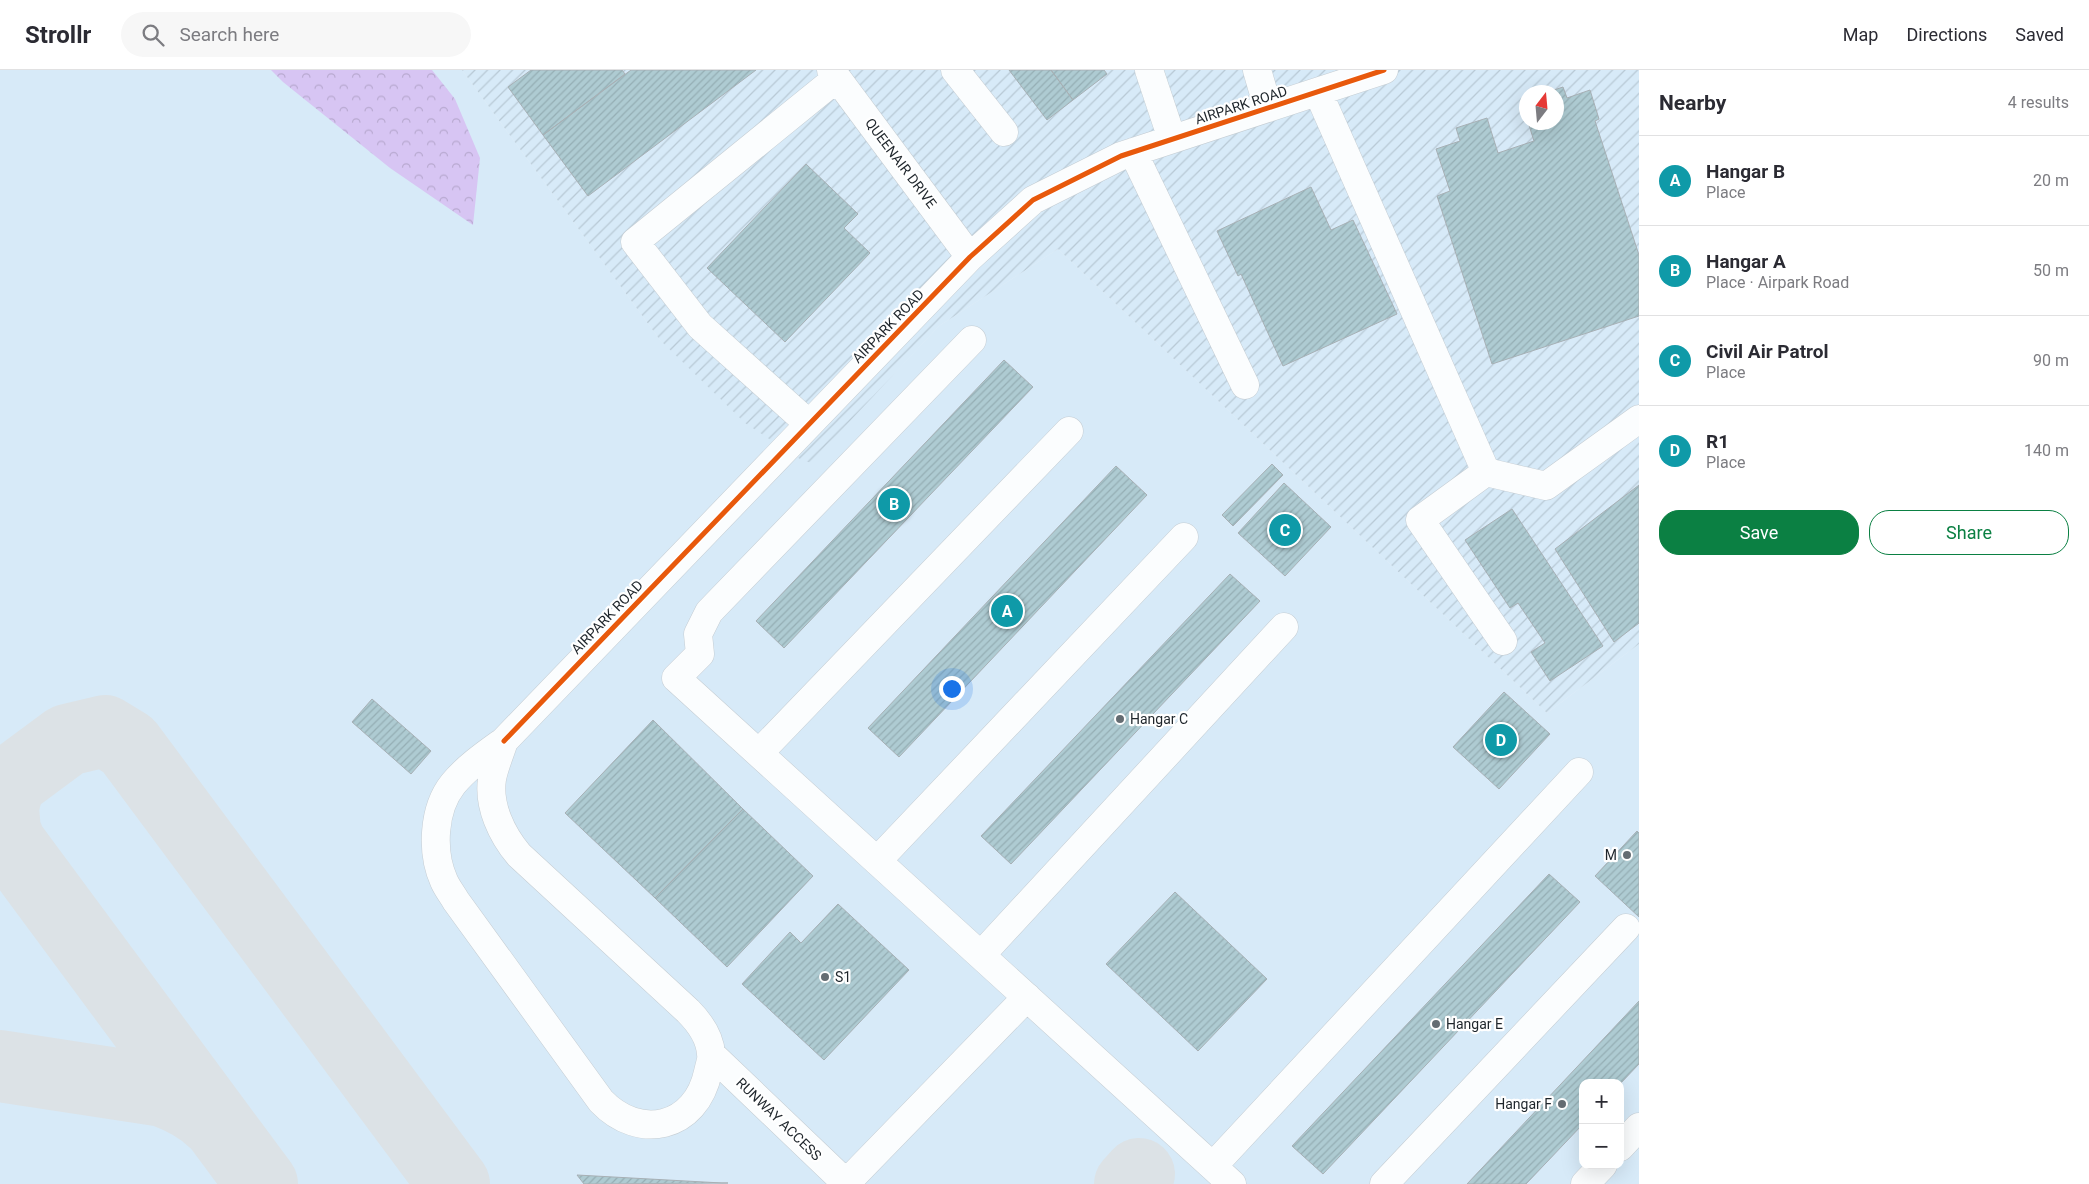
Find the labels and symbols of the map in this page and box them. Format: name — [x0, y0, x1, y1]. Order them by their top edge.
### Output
street label: AIRPARK ROAD — [1193, 83, 1289, 127]
north arrow — [1519, 85, 1564, 130]
street label: QUEENAIR DRIVE — [862, 115, 940, 211]
street label: AIRPARK ROAD — [849, 286, 927, 366]
pin: B — [878, 485, 910, 523]
pin: C — [1269, 511, 1301, 549]
street label: AIRPARK ROAD — [568, 577, 646, 657]
pin: A — [991, 592, 1023, 630]
your location — [939, 676, 965, 702]
place label: Hangar C — [1130, 711, 1188, 727]
marker: Hangar C — [1114, 713, 1126, 725]
pin: D — [1485, 721, 1517, 759]
place label: M — [1605, 847, 1617, 863]
marker: M — [1621, 849, 1633, 861]
place label: S1 — [835, 969, 851, 985]
marker: S1 — [819, 971, 831, 983]
place label: Hangar E — [1446, 1016, 1503, 1032]
marker: Hangar E — [1430, 1018, 1442, 1030]
street label: RUNWAY ACCESS — [733, 1074, 825, 1164]
place label: Hangar F — [1495, 1096, 1552, 1112]
marker: Hangar F — [1556, 1098, 1568, 1110]

